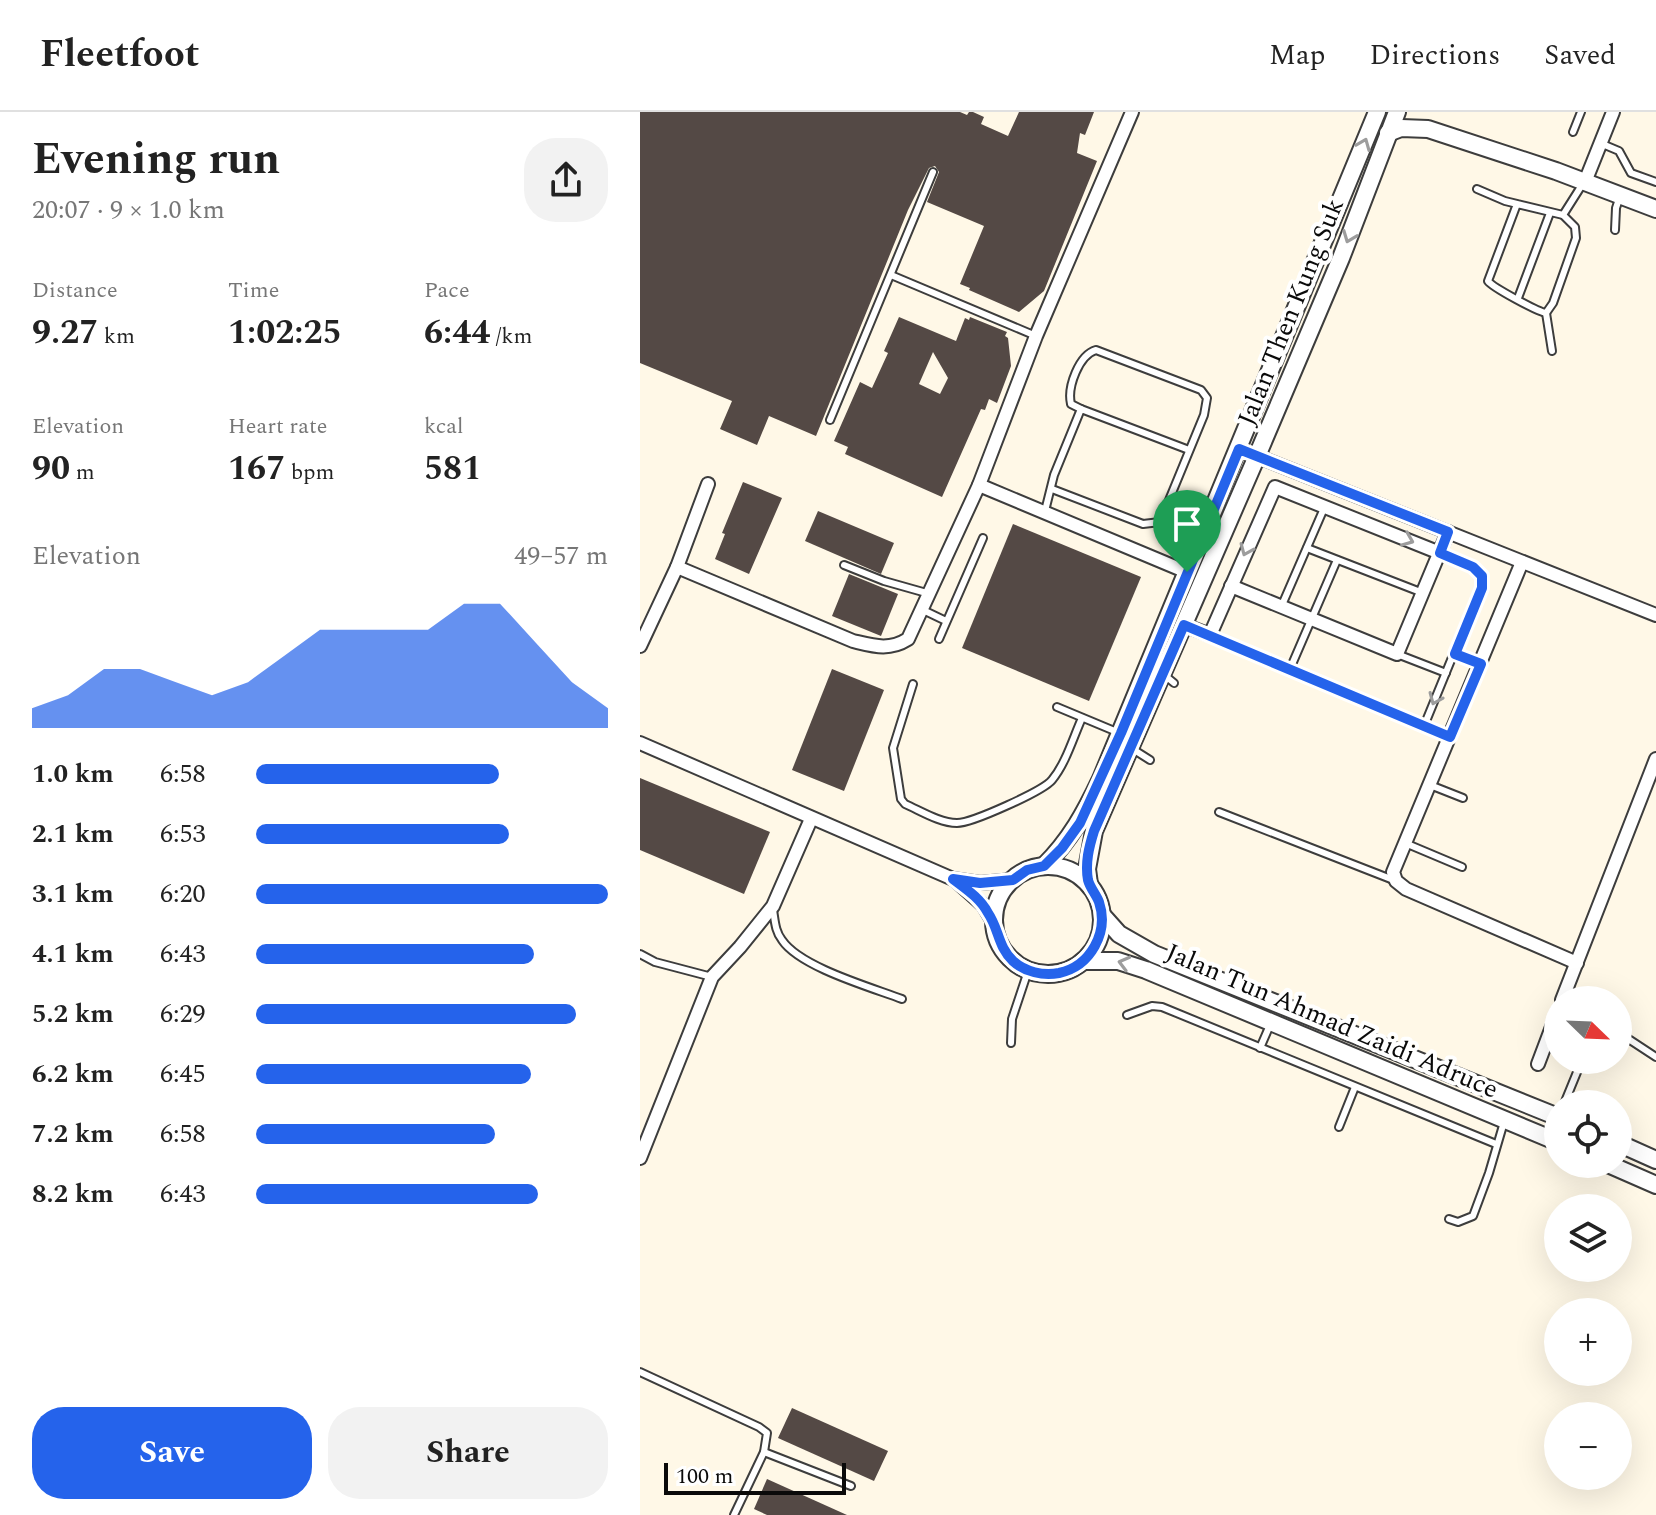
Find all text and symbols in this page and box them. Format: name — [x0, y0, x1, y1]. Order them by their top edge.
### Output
text: Fleetfoot — [40, 26, 200, 84]
text: Map — [1269, 34, 1326, 77]
text: Directions — [1370, 34, 1500, 77]
text: Saved — [1544, 34, 1616, 77]
text: Evening run — [32, 126, 280, 193]
button: share — [524, 138, 608, 222]
one-way arrow — [1355, 138, 1371, 152]
text: 20:07 · 9 × 1.0 km — [32, 190, 225, 230]
street label: Jalan Then Kung Suk — [1227, 192, 1355, 432]
one-way arrow — [1342, 229, 1359, 243]
text: Distance — [32, 274, 118, 307]
text: Time — [228, 274, 279, 307]
text: Pace — [424, 274, 470, 307]
text: 9.27 — [32, 307, 98, 359]
text: 1:02:25 — [228, 307, 342, 359]
text: 6:44 — [424, 307, 490, 359]
text: km — [98, 320, 135, 353]
text: /km — [490, 320, 533, 353]
text: Elevation — [32, 410, 124, 443]
text: Heart rate — [228, 410, 328, 443]
text: kcal — [424, 410, 464, 443]
text: 90 — [32, 443, 70, 495]
text: 167 — [228, 443, 285, 495]
text: 581 — [424, 443, 481, 495]
text: m — [70, 456, 95, 489]
text: bpm — [285, 456, 334, 489]
pin — [1153, 490, 1221, 572]
icon: arrive — [1165, 502, 1209, 546]
one-way arrow — [1400, 530, 1414, 547]
text: Elevation — [32, 536, 141, 576]
text: 49–57 m — [514, 536, 608, 576]
one-way arrow — [1240, 542, 1256, 557]
one-way arrow — [1428, 691, 1444, 706]
text: 1.0 km — [32, 754, 114, 794]
text: 6:58 — [160, 754, 206, 794]
text: 2.1 km — [32, 814, 114, 854]
text: 6:53 — [160, 814, 206, 854]
text: 3.1 km — [32, 874, 114, 914]
text: 6:20 — [160, 874, 206, 914]
street label: Jalan Tun Ahmad Zaidi Adruce — [1159, 933, 1505, 1109]
text: 4.1 km — [32, 934, 114, 974]
text: 6:43 — [160, 934, 206, 974]
one-way arrow — [1117, 956, 1131, 973]
north arrow — [1544, 986, 1632, 1074]
map controls — [1544, 986, 1632, 1490]
text: 5.2 km — [32, 994, 114, 1034]
text: 6:29 — [160, 994, 206, 1034]
text: 6.2 km — [32, 1054, 114, 1094]
text: 6:45 — [160, 1054, 206, 1094]
button: locate — [1544, 1090, 1632, 1178]
text: 7.2 km — [32, 1114, 114, 1154]
text: 6:58 — [160, 1114, 206, 1154]
text: 8.2 km — [32, 1174, 114, 1214]
text: 6:43 — [160, 1174, 206, 1214]
button: layers — [1544, 1194, 1632, 1282]
button: + — [1544, 1298, 1632, 1386]
button: − — [1544, 1402, 1632, 1490]
button: Save — [32, 1407, 312, 1499]
button: Share — [328, 1407, 608, 1499]
scale bar — [664, 1459, 846, 1495]
text: 100 m — [676, 1460, 733, 1493]

